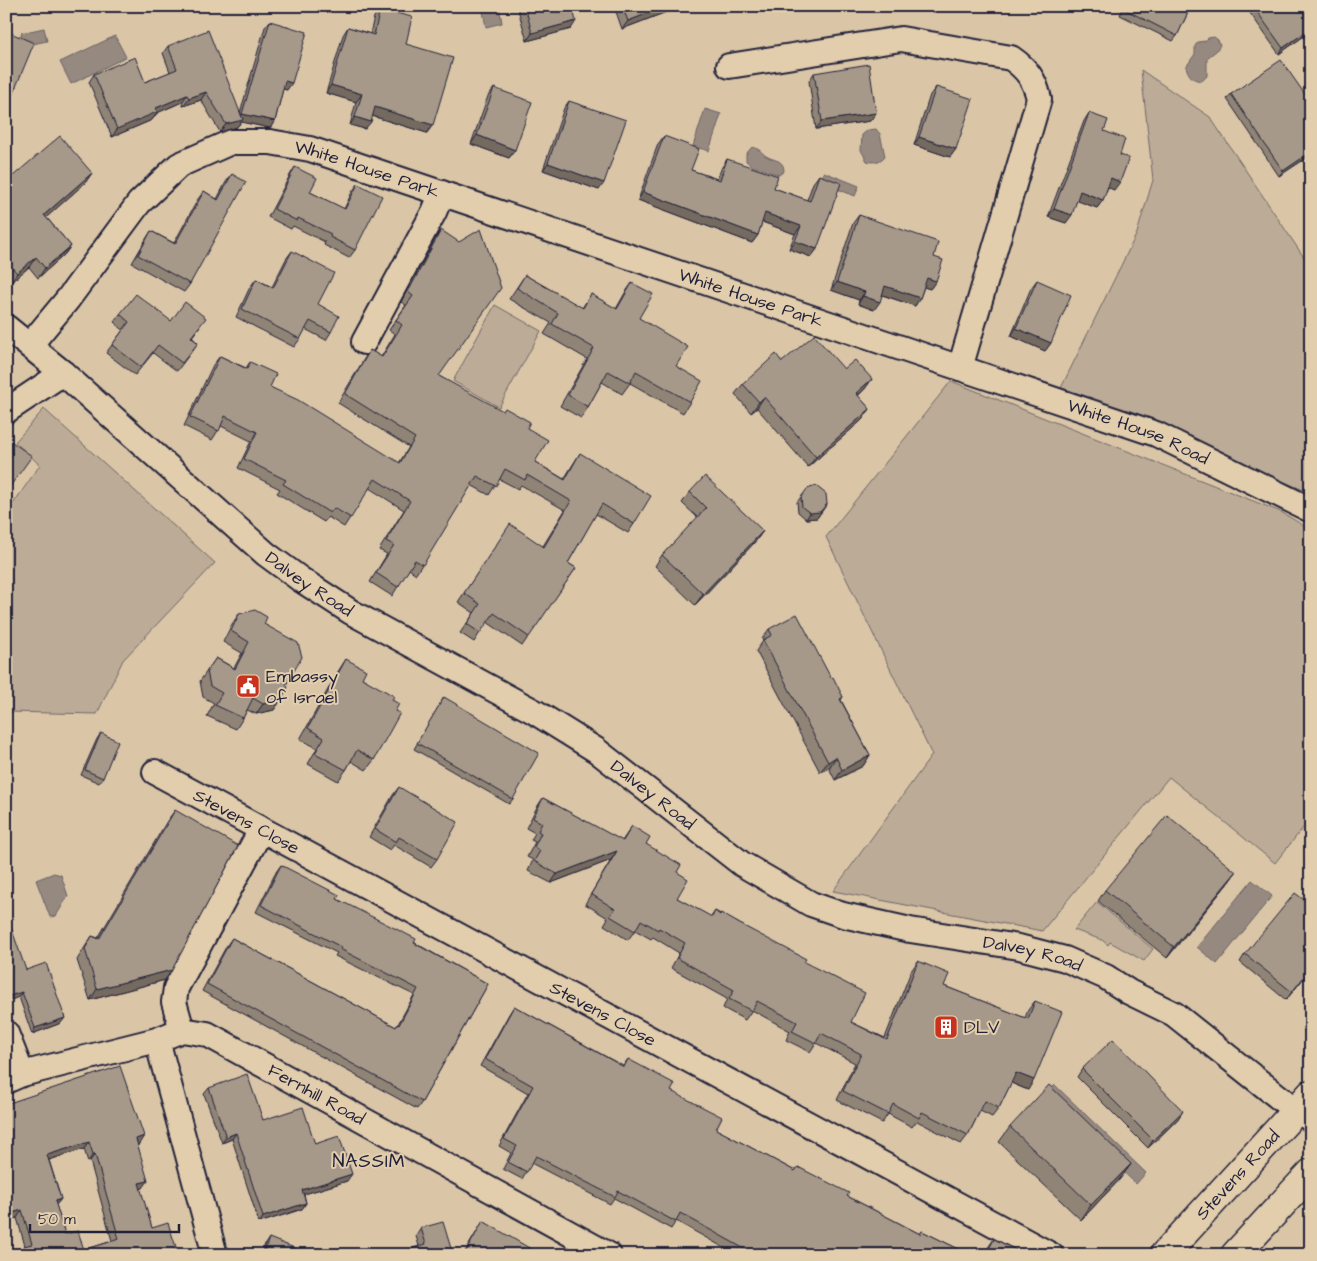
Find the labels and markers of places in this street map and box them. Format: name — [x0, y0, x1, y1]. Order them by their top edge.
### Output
place label: Embassy of Israel — [266, 664, 338, 710]
public building icon: Embassy of Israel — [235, 673, 261, 699]
building icon: DLV — [933, 1014, 959, 1040]
place label: DLV — [964, 1015, 999, 1040]

